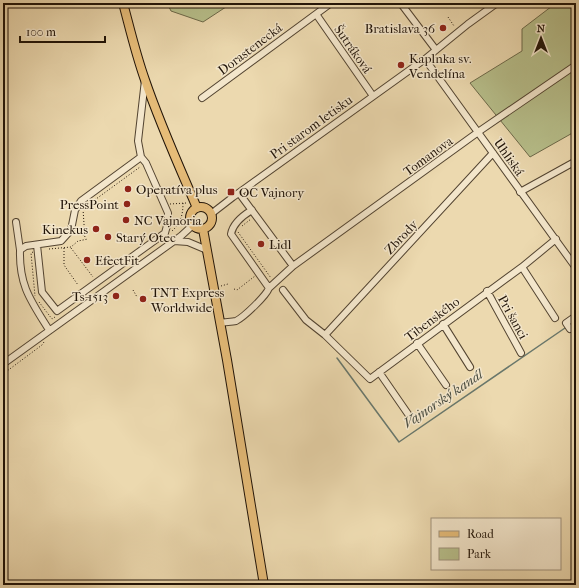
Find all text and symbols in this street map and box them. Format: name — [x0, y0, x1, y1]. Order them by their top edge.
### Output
scale bar — [20, 18, 105, 44]
north arrow — [521, 18, 561, 58]
street label: Dorastenecká — [215, 20, 286, 78]
place label: Bratislava 36 — [365, 21, 436, 36]
street label: Šutráková — [331, 22, 376, 77]
text: N — [537, 22, 546, 35]
marker: Bratislava 36 — [438, 23, 448, 33]
text: 100 m — [26, 25, 56, 39]
place label: Kaplnka sv. Vendelína — [408, 51, 471, 81]
marker: Kaplnka sv. Vendelína — [396, 60, 406, 70]
street label: Pri starom letisku — [267, 92, 356, 162]
street label: Tomanova — [400, 133, 456, 179]
street label: Uhliská — [491, 135, 528, 179]
place label: Operatíva plus — [136, 182, 218, 197]
marker: Operatíva plus — [123, 184, 133, 194]
place label: OC Vajnory — [239, 185, 305, 200]
marker: OC Vajnory — [226, 187, 236, 197]
place label: PressPoint — [60, 197, 119, 212]
marker: PressPoint — [122, 199, 132, 209]
place label: NC Vajnoria — [134, 213, 203, 228]
marker: NC Vajnoria — [121, 215, 131, 225]
street label: Zbrody — [381, 216, 421, 257]
place label: Kinekus — [42, 222, 88, 237]
marker: Kinekus — [91, 224, 101, 234]
place label: Starý Otec — [116, 230, 176, 245]
marker: Starý Otec — [103, 232, 113, 242]
place label: Lidl — [269, 237, 292, 252]
marker: Lidl — [256, 239, 266, 249]
place label: EfectFit — [95, 253, 140, 268]
marker: EfectFit — [82, 255, 92, 265]
place label: TNT Express Worldwide — [150, 285, 225, 315]
place label: Ts-1513 — [72, 289, 108, 304]
marker: Ts-1513 — [111, 291, 121, 301]
street label: Pri šanci — [495, 292, 531, 342]
street label: Tibenského — [402, 293, 463, 344]
marker: TNT Express Worldwide — [138, 294, 148, 304]
water label: Vajnorský kanál — [400, 365, 487, 432]
legend — [431, 518, 561, 570]
text: Road — [467, 527, 494, 541]
text: Park — [467, 547, 492, 561]

